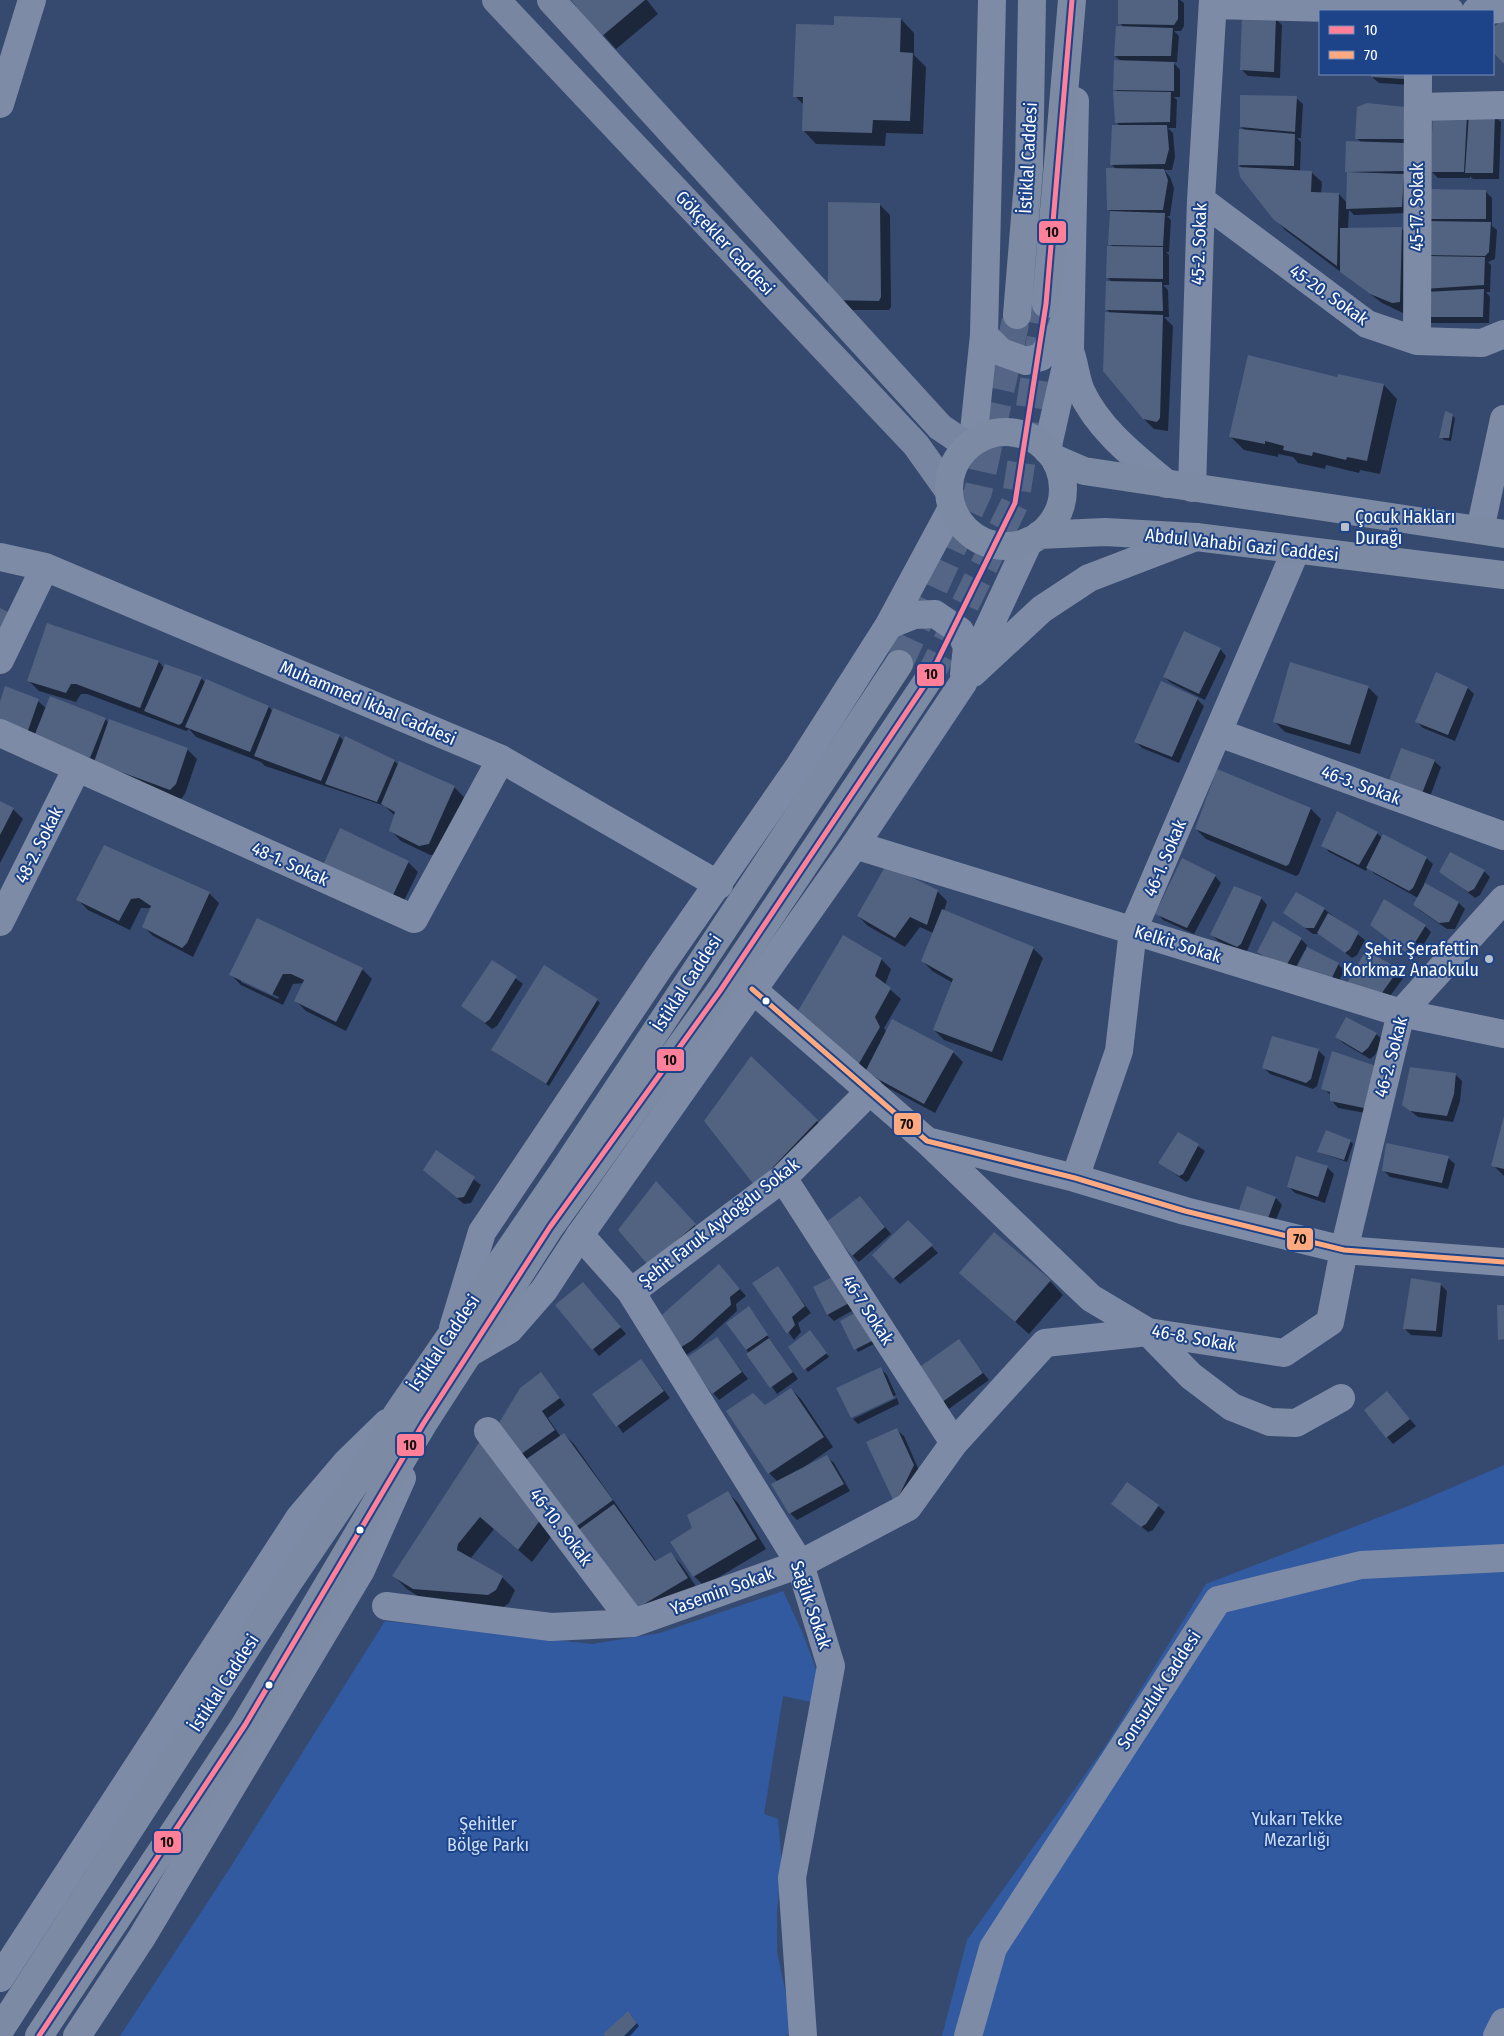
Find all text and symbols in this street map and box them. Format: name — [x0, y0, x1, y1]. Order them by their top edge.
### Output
legend — [1319, 10, 1494, 75]
text: 10 — [1364, 21, 1378, 39]
text: 70 — [1364, 46, 1378, 64]
street label: İstiklal Caddesi — [1014, 102, 1042, 214]
street label: 45-17. Sokak — [1406, 162, 1428, 251]
street label: Gökçekler Caddesi — [671, 186, 779, 300]
street label: 45-2. Sokak — [1187, 202, 1211, 285]
line badge: 10 — [1038, 220, 1067, 244]
text: 10 — [1045, 224, 1059, 241]
street label: 45-20. Sokak — [1285, 260, 1373, 331]
place label: Çocuk Hakları Durağı — [1355, 506, 1455, 549]
marker: Çocuk Hakları Durağı — [1339, 521, 1351, 533]
street label: Abdul Vahabi Gazi Caddesi — [1144, 524, 1340, 566]
street label: Muhammed İkbal Caddesi — [277, 656, 459, 750]
line badge: 10 — [916, 663, 945, 687]
text: 10 — [924, 666, 938, 683]
street label: 46-3. Sokak — [1318, 760, 1404, 810]
street label: 48-2. Sokak — [10, 803, 68, 887]
street label: 46-1. Sokak — [1139, 815, 1191, 900]
street label: 48-1. Sokak — [248, 837, 332, 891]
street label: Kelkit Sokak — [1132, 920, 1225, 968]
street label: İstiklal Caddesi — [647, 930, 727, 1036]
place label: Şehit Şerafettin Korkmaz Anaokulu — [1343, 938, 1479, 981]
marker: Şehit Şerafettin Korkmaz Anaokulu — [1483, 953, 1495, 965]
unlabelled marker — [761, 996, 771, 1006]
street label: 46-2. Sokak — [1370, 1014, 1413, 1100]
line badge: 10 — [656, 1048, 685, 1072]
text: 10 — [663, 1052, 677, 1069]
line badge: 70 — [893, 1112, 922, 1136]
text: 70 — [900, 1116, 914, 1133]
street label: Şehit Faruk Aydoğdu Sokak — [634, 1153, 804, 1293]
line badge: 70 — [1286, 1227, 1314, 1251]
text: 70 — [1293, 1231, 1307, 1248]
street label: 46-7 Sokak — [837, 1271, 899, 1349]
street label: İstiklal Caddesi — [404, 1291, 484, 1395]
street label: 46-8. Sokak — [1150, 1320, 1238, 1356]
line badge: 10 — [396, 1433, 425, 1457]
text: 10 — [403, 1437, 417, 1454]
street label: 46-10. Sokak — [525, 1484, 598, 1571]
unlabelled marker — [355, 1525, 365, 1535]
street label: Sağlık Sokak — [786, 1558, 837, 1652]
street label: Yasemin Sokak — [667, 1562, 777, 1620]
street label: Sonsuzluk Caddesi — [1112, 1627, 1206, 1753]
street label: İstiklal Caddesi — [184, 1630, 264, 1736]
unlabelled marker — [264, 1680, 274, 1690]
park label: Yukarı Tekke Mezarlığı — [1251, 1808, 1343, 1851]
park label: Şehitler Bölge Parkı — [447, 1813, 529, 1856]
line badge: 10 — [153, 1830, 182, 1854]
text: 10 — [160, 1834, 174, 1851]

